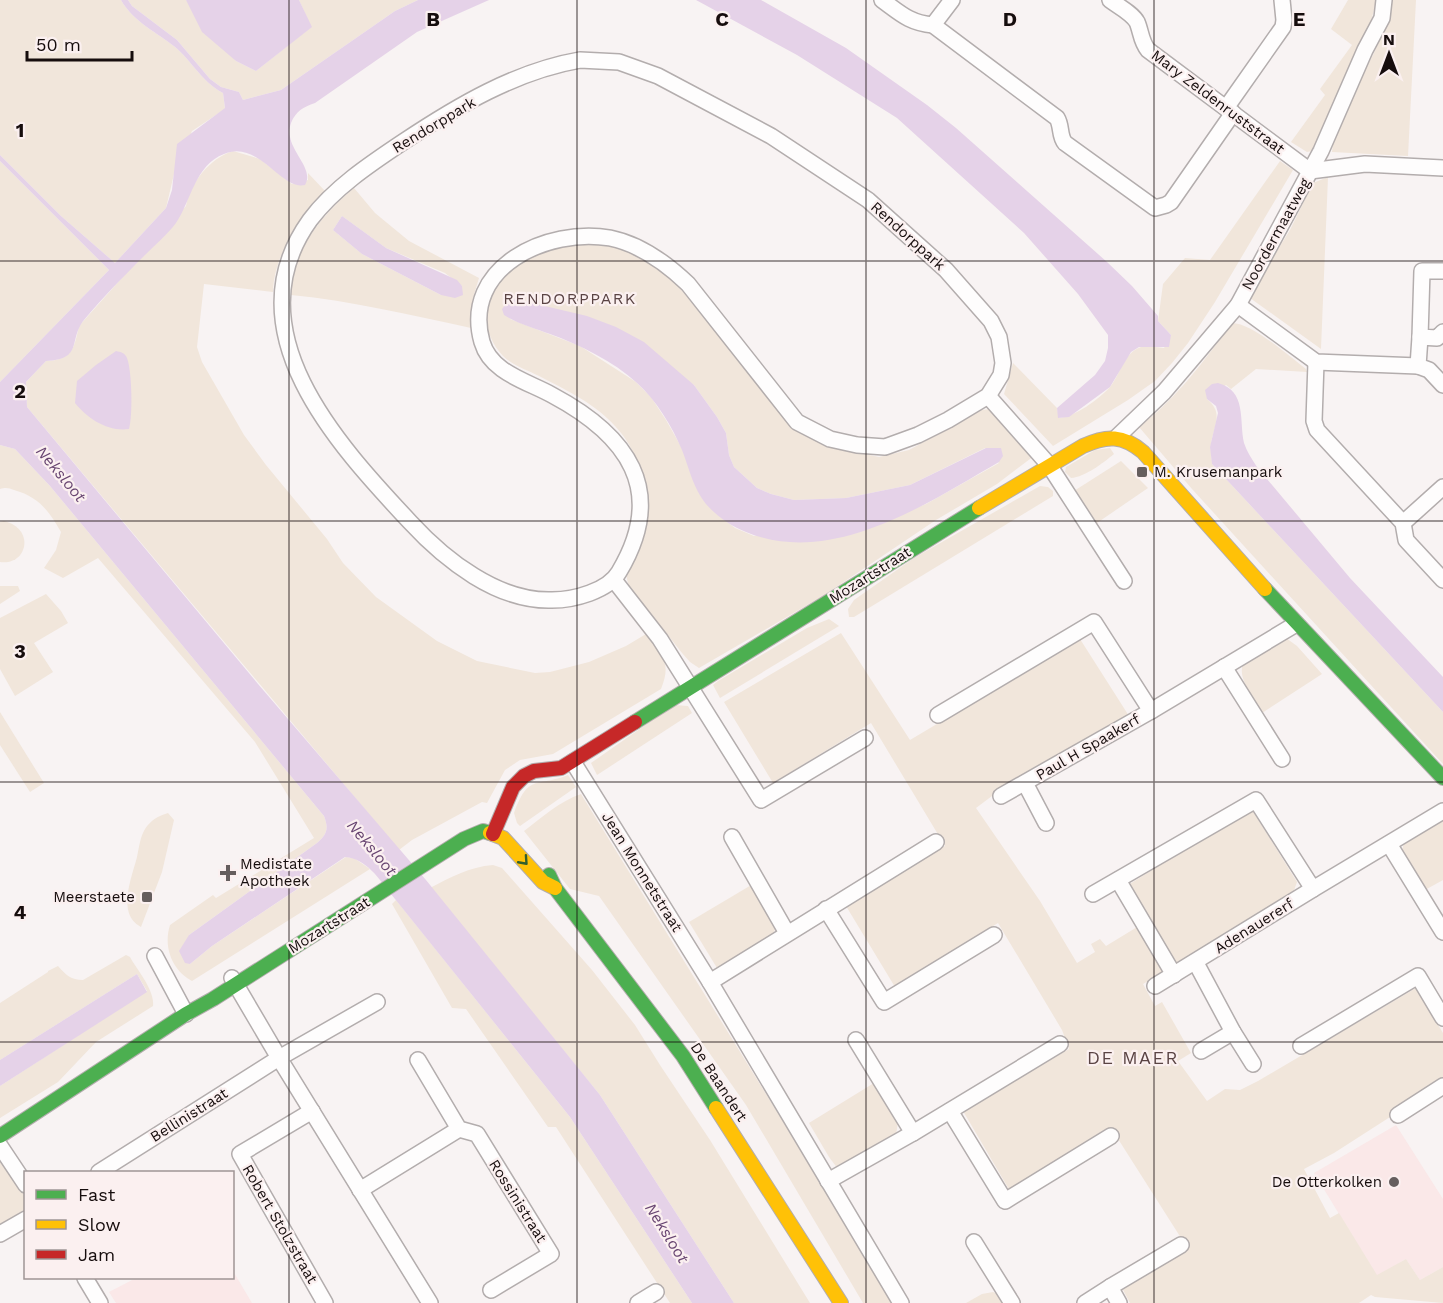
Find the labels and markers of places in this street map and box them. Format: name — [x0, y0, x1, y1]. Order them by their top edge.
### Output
place label: M. Krusemanpark — [1154, 463, 1283, 481]
marker: M. Krusemanpark — [1135, 465, 1149, 479]
place label: Medistate Apotheek — [240, 855, 312, 890]
marker: Medistate Apotheek — [221, 866, 235, 880]
place label: Meerstaete — [53, 888, 135, 906]
marker: Meerstaete — [140, 890, 154, 904]
place label: De Otterkolken — [1272, 1173, 1382, 1191]
marker: De Otterkolken — [1387, 1175, 1401, 1189]

